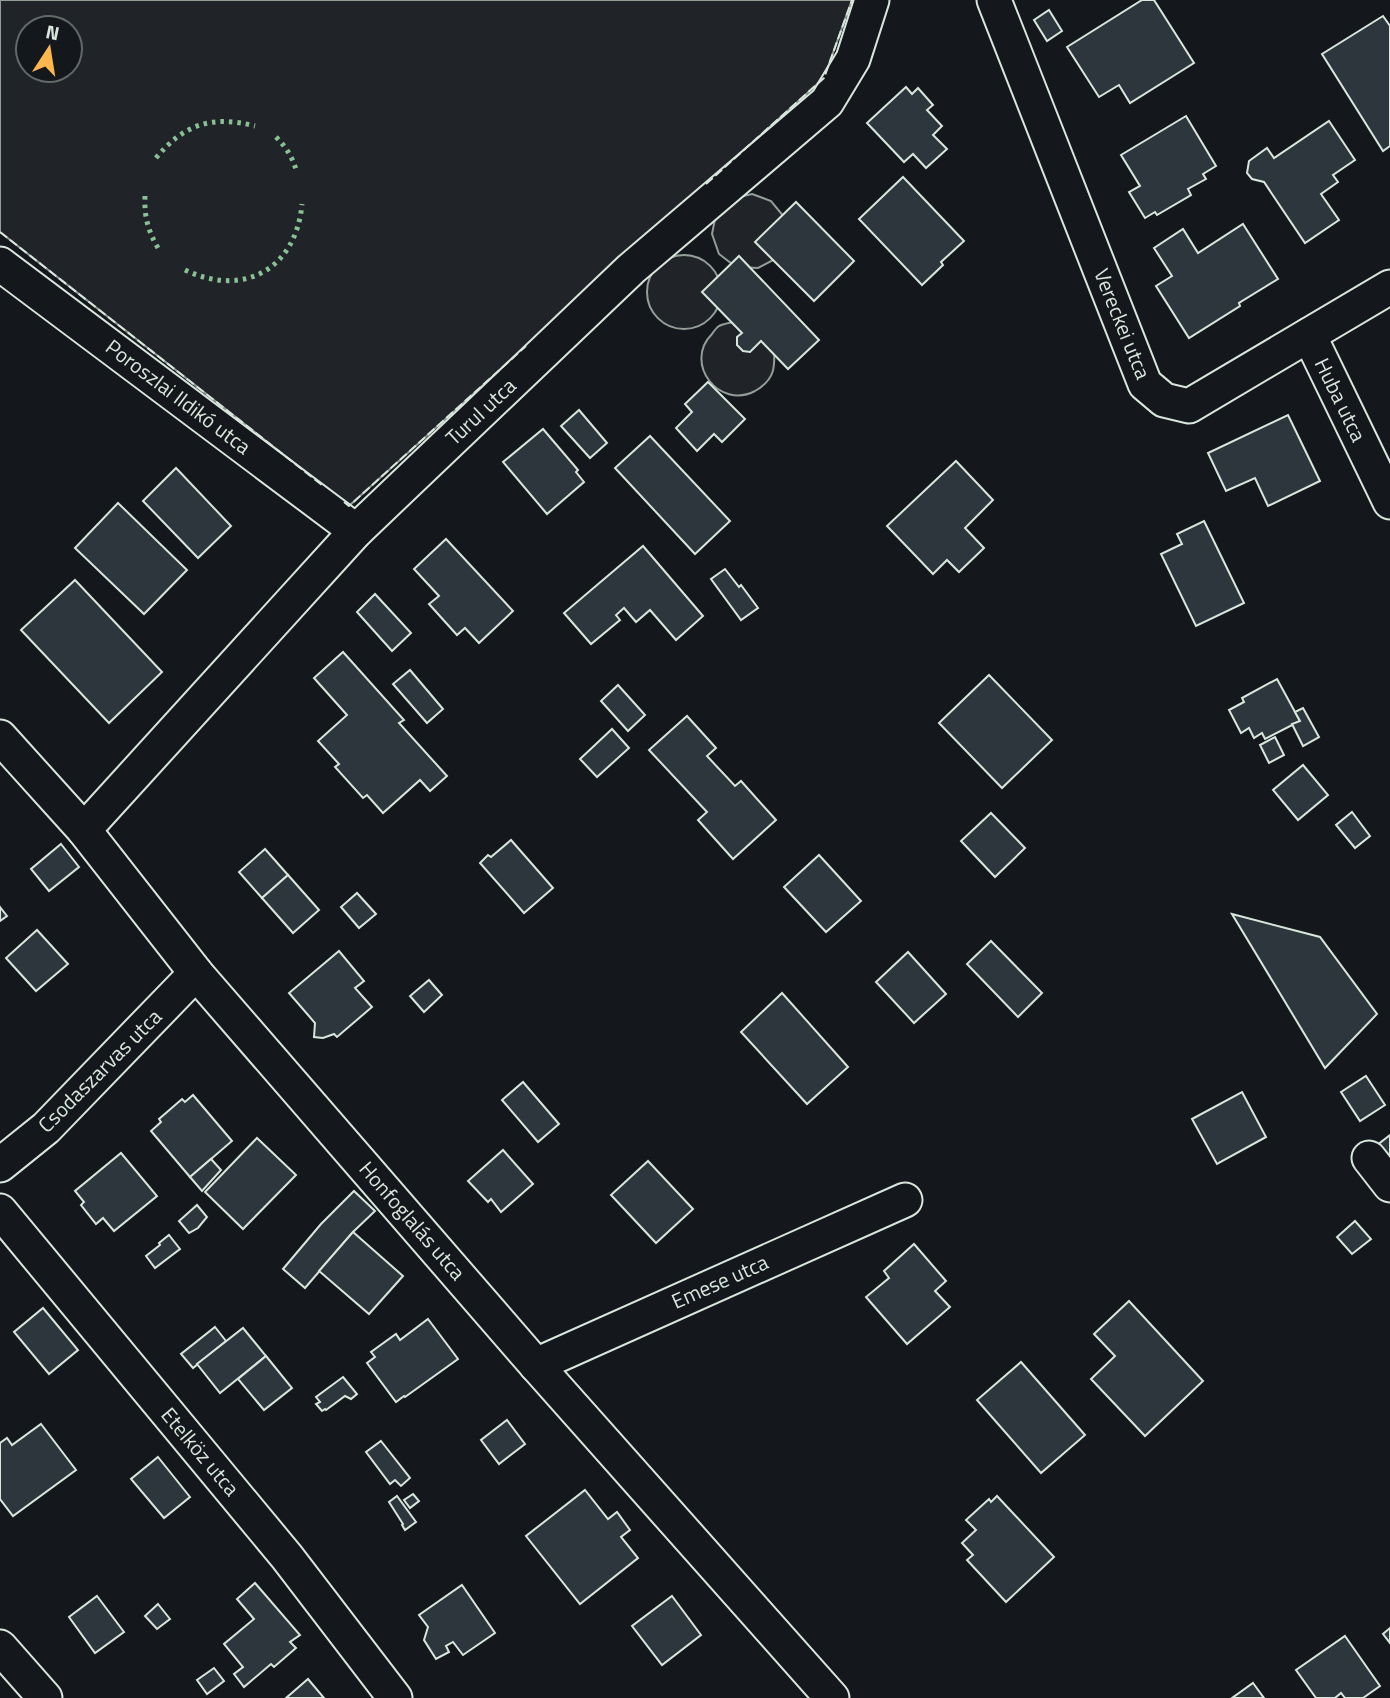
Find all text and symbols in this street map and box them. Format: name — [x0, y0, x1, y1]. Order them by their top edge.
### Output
north arrow — [14, 14, 84, 84]
text: N — [43, 16, 62, 47]
street label: Vereckei utca — [1086, 263, 1160, 384]
street label: Poroszlai Ildikó utca — [99, 331, 258, 462]
street label: Huba utca — [1307, 352, 1375, 447]
street label: Turul utca — [438, 370, 523, 452]
street label: Csodaszarvas utca — [30, 1001, 169, 1140]
street label: Honfoglalás utca — [352, 1154, 474, 1287]
street label: Emese utca — [666, 1245, 774, 1317]
street label: Etelköz utca — [154, 1400, 248, 1503]

